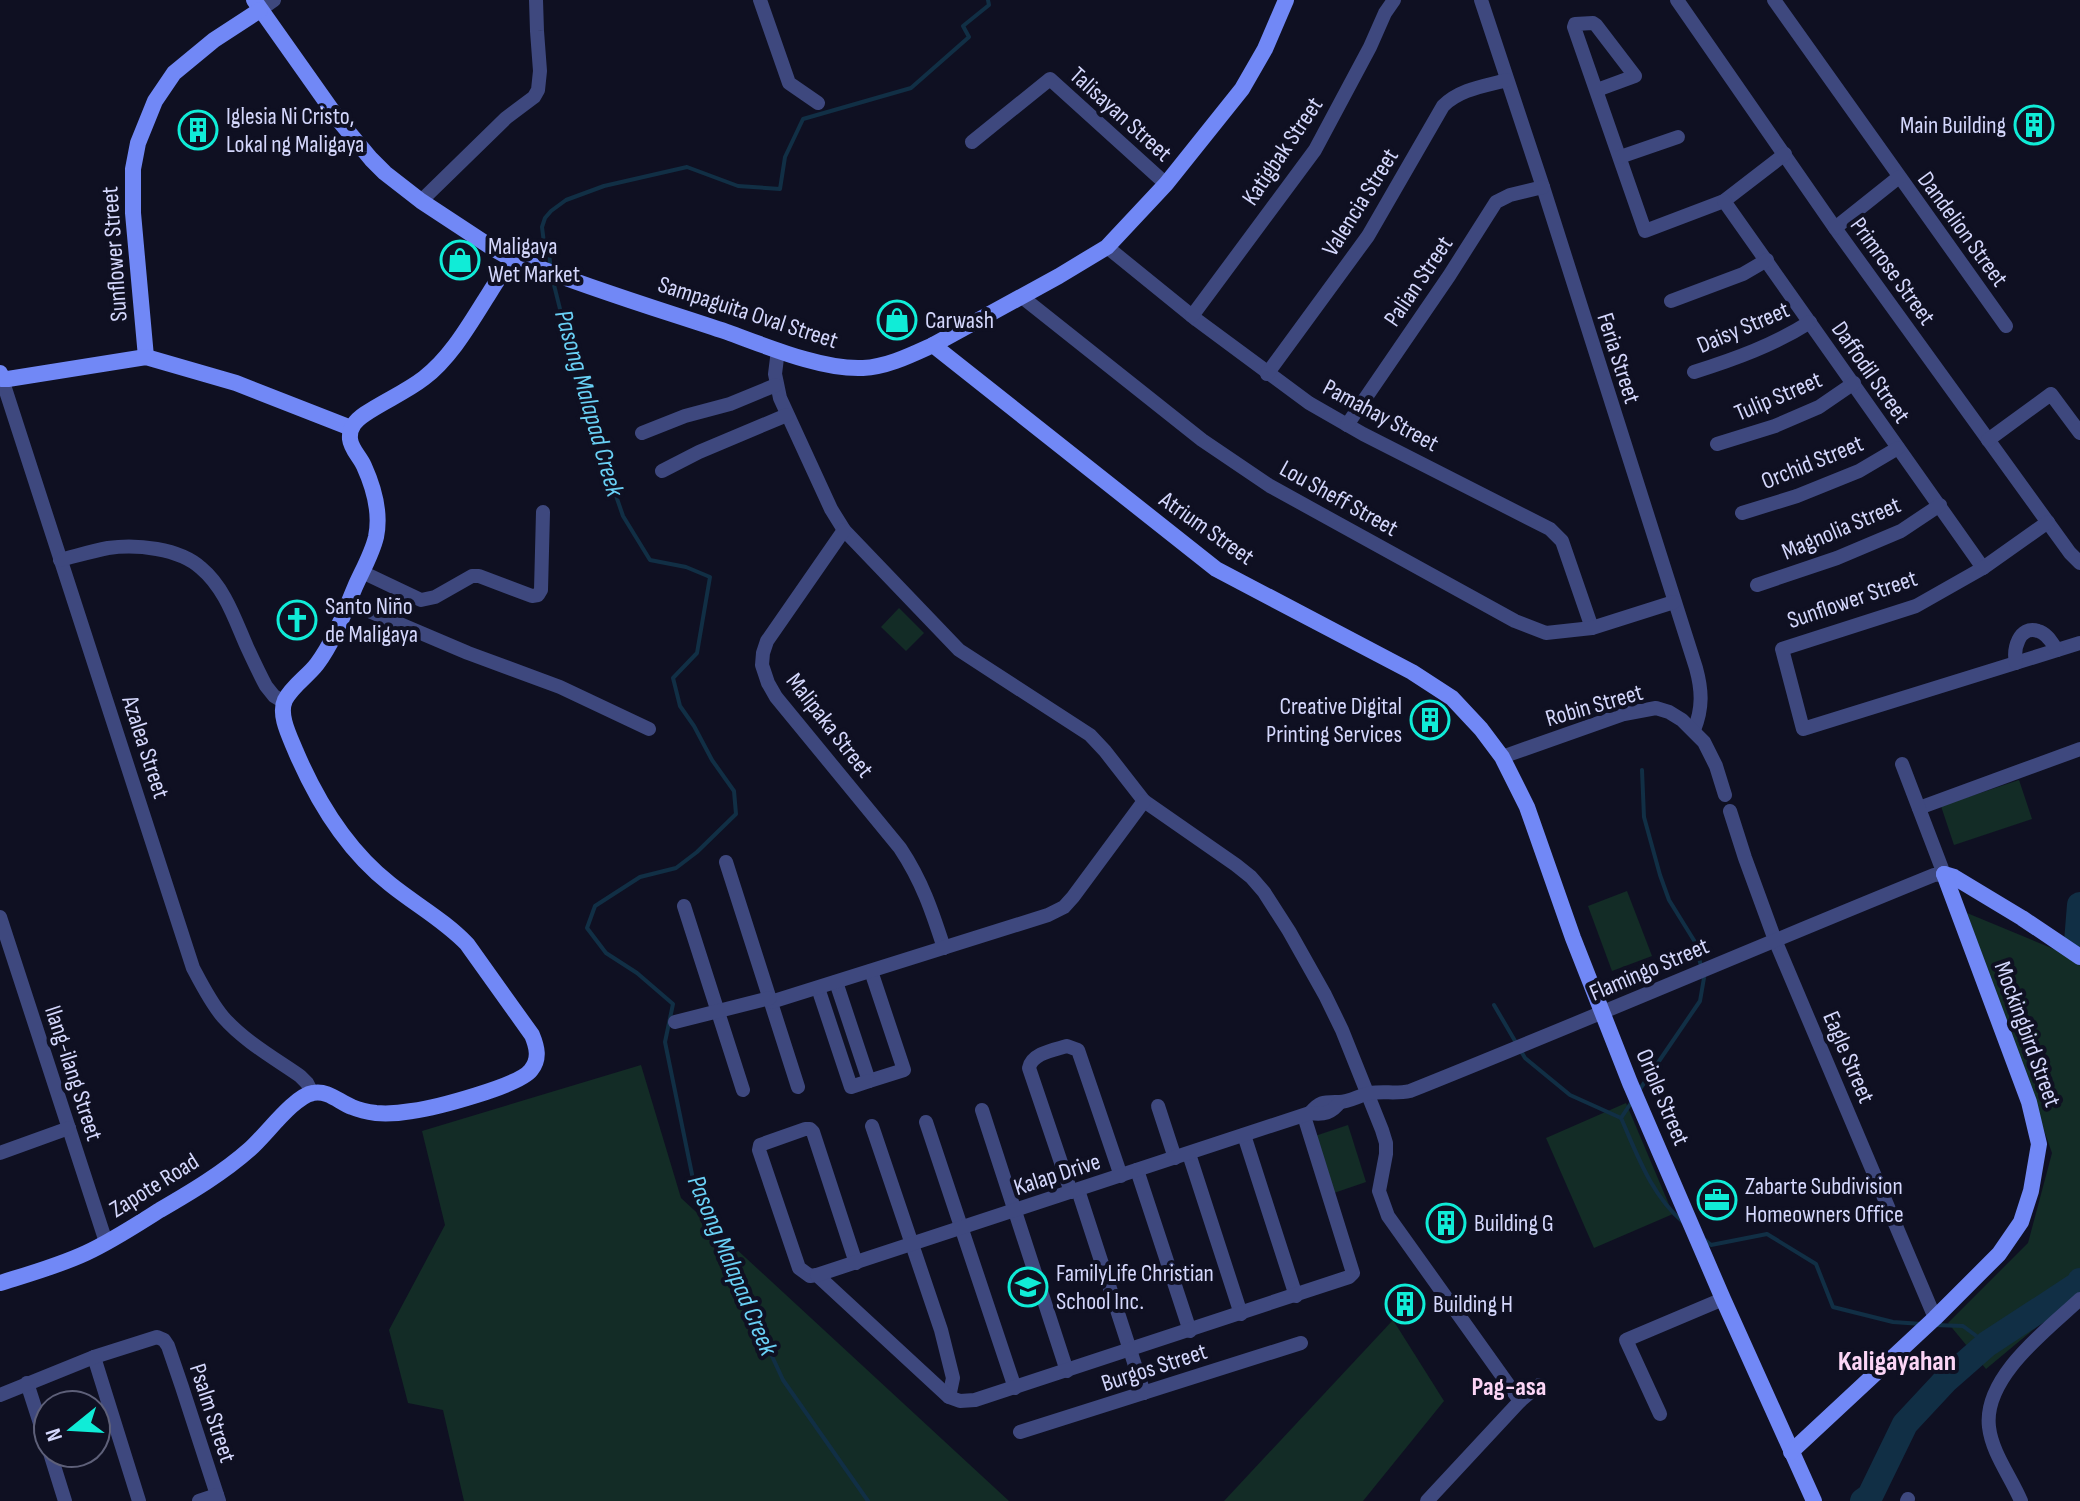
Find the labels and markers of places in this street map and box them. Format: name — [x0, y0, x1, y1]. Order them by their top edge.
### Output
place label: Iglesia Ni Cristo, Lokal ng Maligaya — [226, 102, 364, 159]
building icon: Main Building — [2013, 104, 2055, 146]
building icon: Iglesia Ni Cristo, Lokal ng Maligaya — [177, 109, 219, 151]
place label: Main Building — [1900, 111, 2006, 140]
place label: Maligaya Wet Market — [488, 232, 580, 289]
shop icon: Maligaya Wet Market — [439, 239, 481, 281]
shop icon: Carwash — [876, 299, 918, 341]
place label: Carwash — [925, 306, 994, 335]
place label: Santo Niño de Maligaya — [325, 592, 418, 649]
church icon: Santo Niño de Maligaya — [276, 599, 318, 641]
place label: Creative Digital Printing Services — [1266, 692, 1402, 749]
building icon: Creative Digital Printing Services — [1409, 699, 1451, 741]
place label: Zabarte Subdivision Homeowners Office — [1745, 1172, 1904, 1229]
office icon: Zabarte Subdivision Homeowners Office — [1696, 1179, 1738, 1221]
building icon: Building G — [1425, 1202, 1467, 1244]
place label: Building G — [1474, 1209, 1554, 1238]
place label: FamilyLife Christian School Inc. — [1056, 1259, 1214, 1316]
school or university icon: FamilyLife Christian School Inc. — [1007, 1266, 1049, 1308]
building icon: Building H — [1384, 1283, 1426, 1325]
place label: Building H — [1433, 1290, 1513, 1319]

